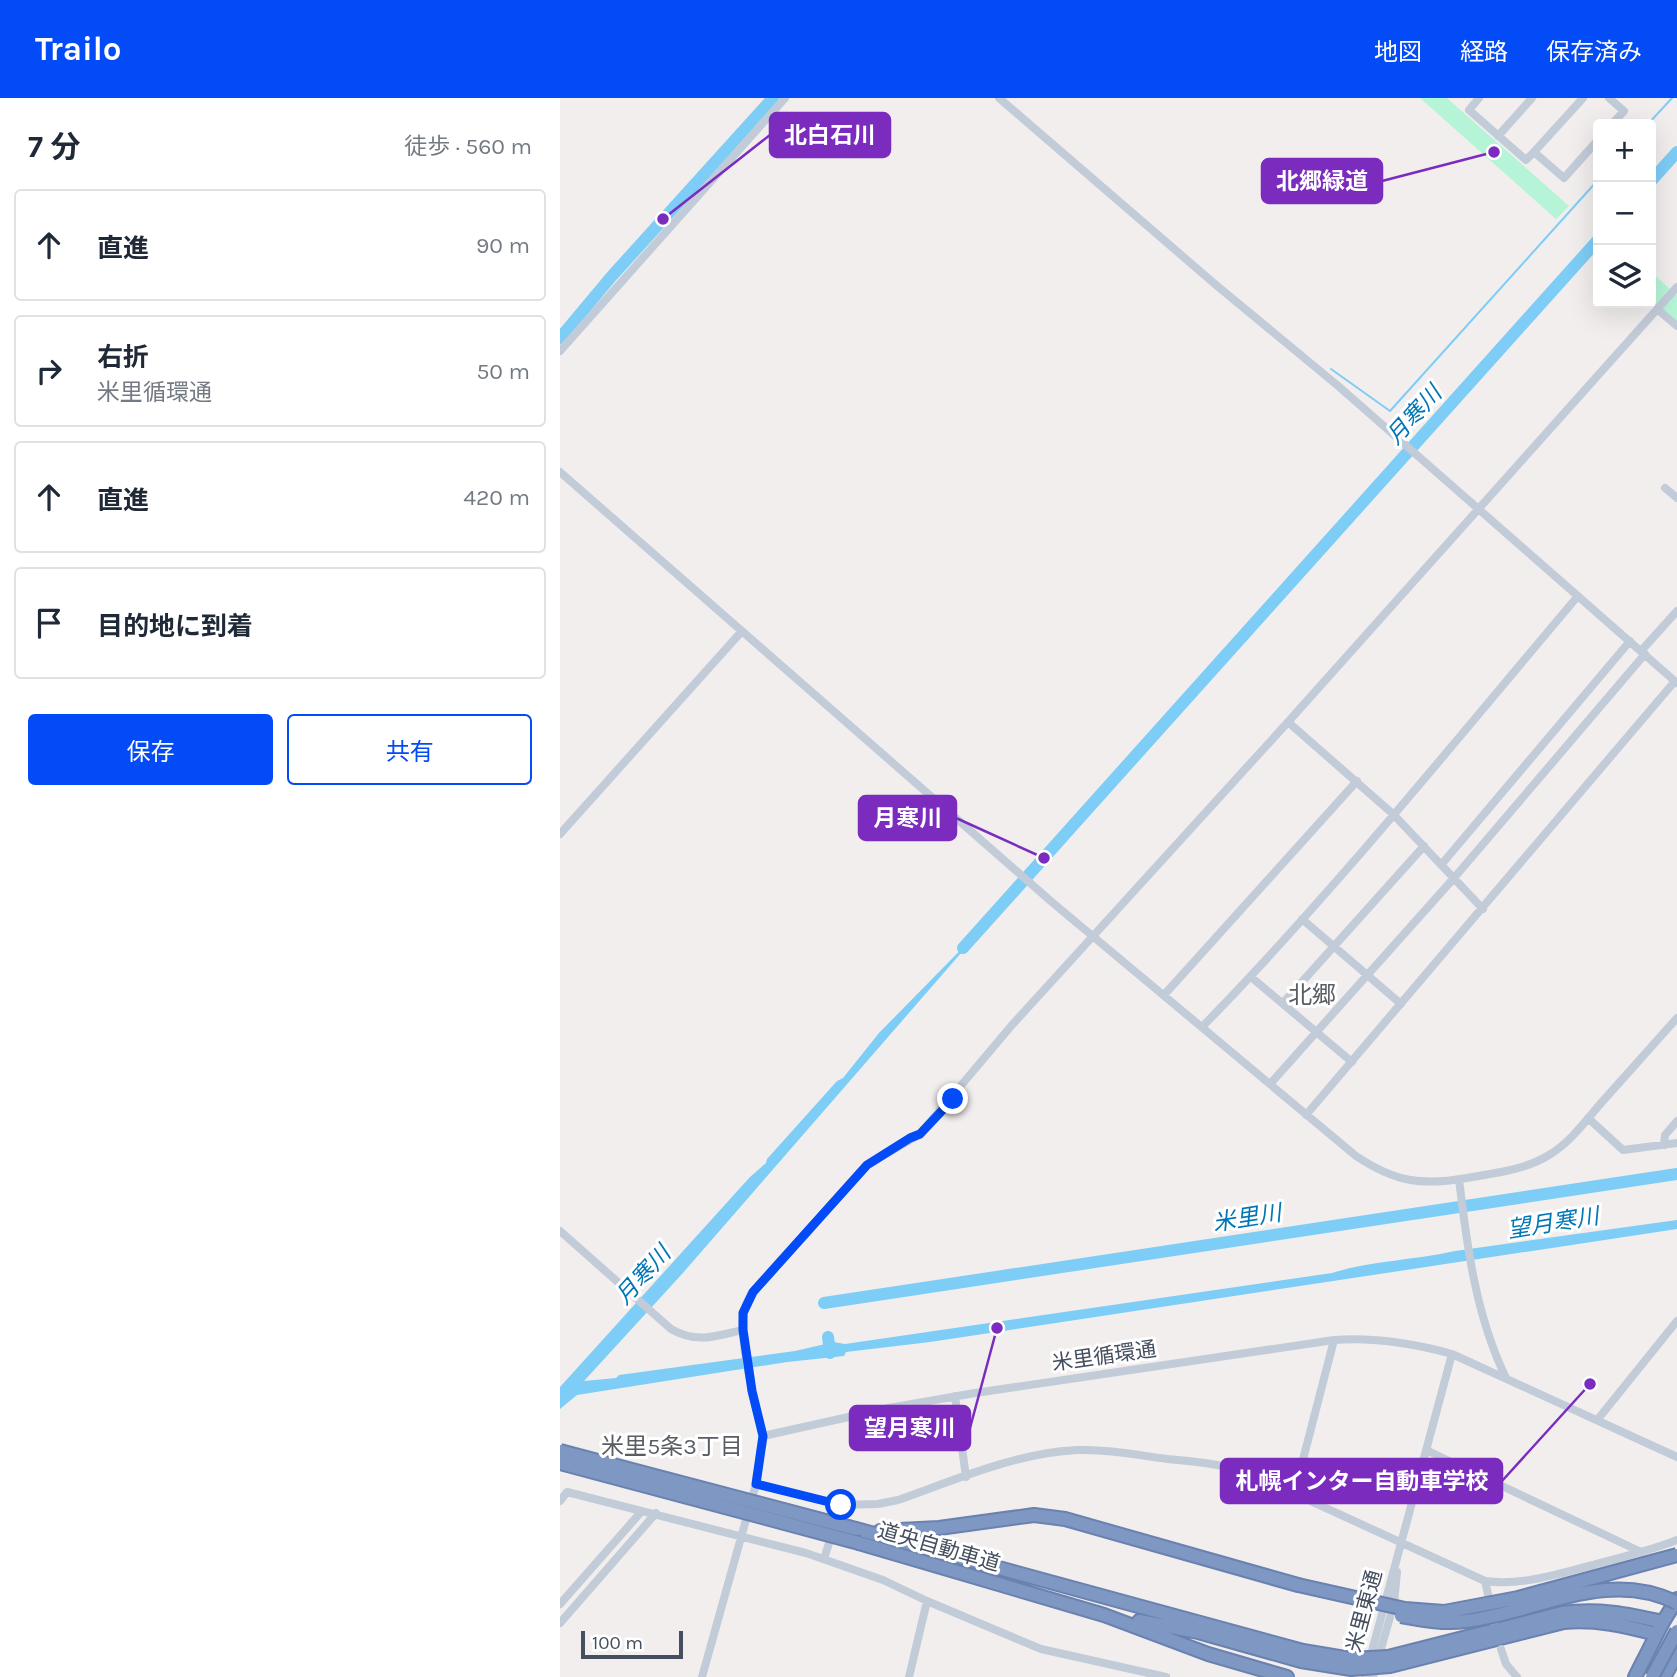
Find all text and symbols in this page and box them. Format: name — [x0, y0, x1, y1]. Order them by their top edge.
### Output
text: Trailo — [35, 30, 122, 68]
text: 地図 — [1374, 38, 1422, 66]
text: 経路 — [1460, 38, 1508, 66]
text: 保存済み — [1546, 38, 1642, 66]
callout: 北白石川 — [770, 113, 890, 157]
map controls — [1593, 119, 1656, 308]
button: + — [1593, 119, 1656, 182]
text: 北白石川 — [784, 122, 876, 149]
text: 7 分 — [28, 129, 81, 165]
text: 徒歩 · 560 m — [404, 133, 532, 160]
callout: 北郷緑道 — [1262, 159, 1382, 203]
text: 北郷緑道 — [1276, 168, 1368, 195]
button: − — [1593, 182, 1656, 245]
icon: ahead — [30, 226, 68, 264]
text: 90 m — [476, 232, 530, 259]
text: 直進 — [97, 233, 149, 264]
button: layers — [1593, 245, 1656, 308]
text: 右折 — [97, 342, 149, 373]
icon: right — [30, 352, 68, 390]
text: 50 m — [476, 358, 530, 385]
water label: 月寒川 — [1381, 378, 1449, 450]
text: 米里循環通 — [97, 379, 212, 406]
icon: ahead — [30, 478, 68, 516]
text: 420 m — [463, 484, 530, 511]
text: 直進 — [97, 485, 149, 516]
icon: arrive — [30, 604, 68, 642]
text: 目的地に到着 — [97, 611, 253, 642]
button: 保存 — [28, 714, 273, 785]
button: 共有 — [287, 714, 532, 785]
callout: 月寒川 — [859, 796, 956, 840]
text: 月寒川 — [874, 805, 943, 832]
district label: 北郷 — [1288, 981, 1336, 1009]
route end — [937, 1083, 968, 1114]
water label: 米里川 — [1211, 1199, 1286, 1237]
water label: 望月寒川 — [1505, 1202, 1604, 1244]
water label: 月寒川 — [610, 1238, 678, 1310]
street label: 米里循環通 — [1050, 1337, 1158, 1375]
callout: 望月寒川 — [850, 1406, 970, 1450]
text: 望月寒川 — [864, 1415, 956, 1442]
district label: 米里5条3丁目 — [601, 1433, 743, 1460]
callout: 札幌インター自動車学校 — [1221, 1459, 1502, 1503]
text: 札幌インター自動車学校 — [1236, 1468, 1489, 1495]
route start — [825, 1489, 856, 1520]
street label: 道央自動車道 — [875, 1518, 1003, 1576]
street label: 米里東通 — [1342, 1567, 1386, 1655]
scale bar — [581, 1628, 682, 1660]
text: 100 m — [592, 1632, 643, 1654]

